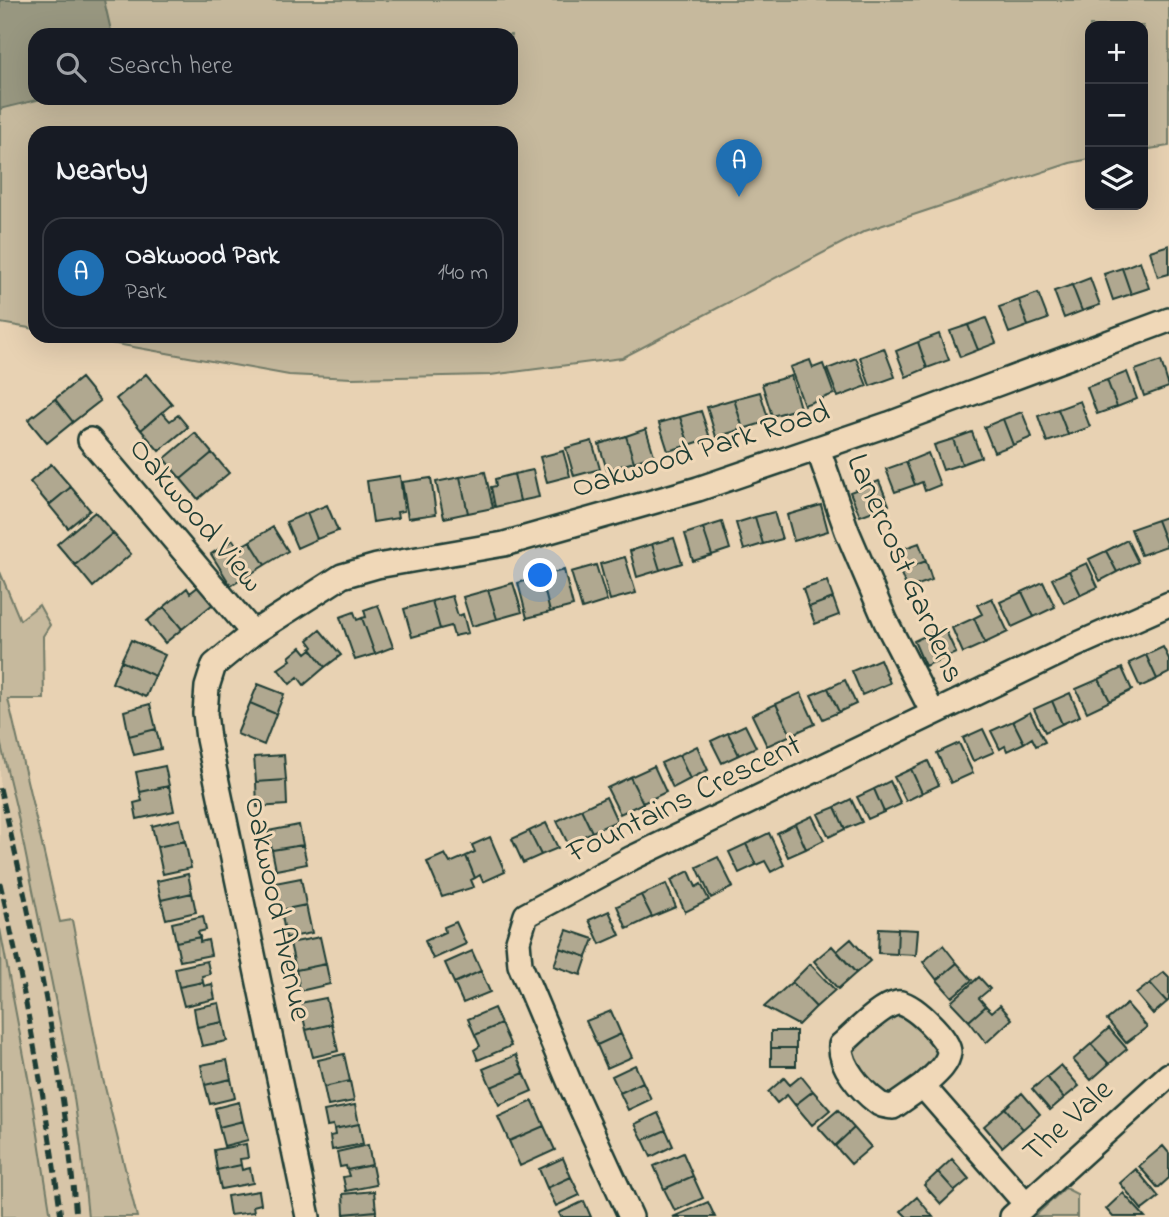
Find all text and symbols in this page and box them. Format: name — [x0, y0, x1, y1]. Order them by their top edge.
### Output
map controls — [1085, 21, 1148, 210]
button: + — [1085, 21, 1148, 84]
search box — [28, 28, 518, 105]
icon: search — [52, 48, 90, 86]
text: Search here — [108, 48, 233, 86]
button: − — [1085, 84, 1148, 147]
pin: A — [716, 139, 762, 197]
button: layers — [1085, 147, 1148, 210]
text: Nearby — [56, 150, 148, 194]
text: Oakwood Park — [125, 238, 279, 276]
text: A — [74, 257, 88, 290]
text: 140 m — [438, 257, 488, 290]
text: Park — [125, 276, 167, 309]
street label: Oakwood Park Road — [566, 389, 836, 513]
street label: Oakwood View — [116, 428, 274, 604]
street label: Lanercost Gardens — [832, 447, 976, 691]
your location — [523, 558, 557, 592]
street label: Fountains Crescent — [559, 723, 810, 878]
street label: Oakwood Avenue — [229, 793, 323, 1026]
street label: The Vale — [1013, 1068, 1125, 1176]

